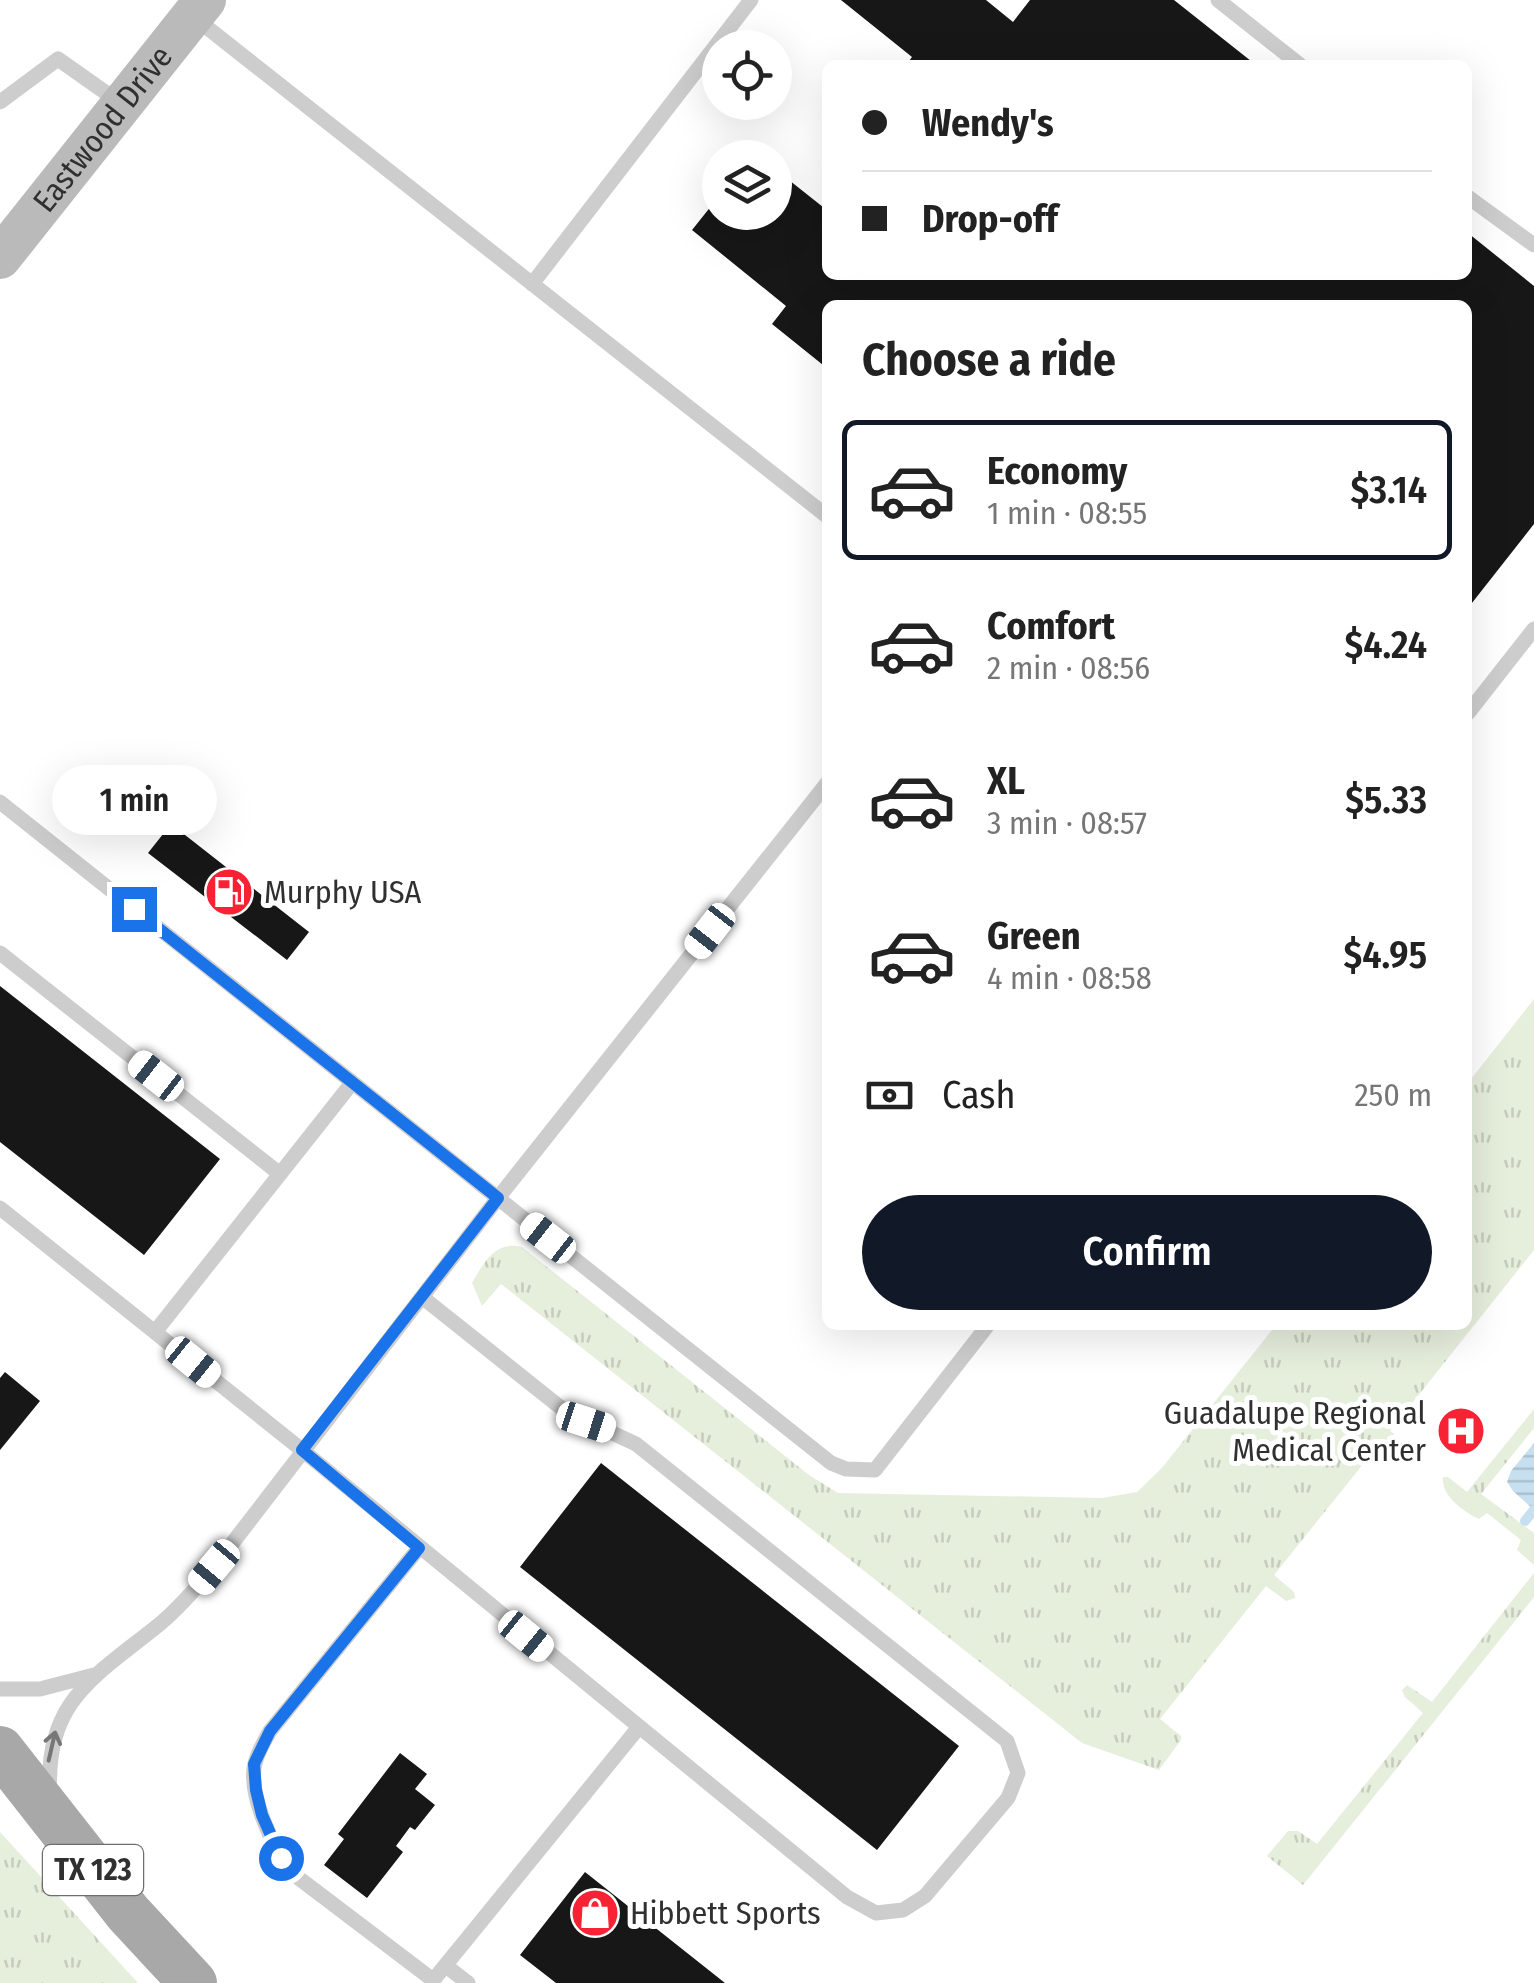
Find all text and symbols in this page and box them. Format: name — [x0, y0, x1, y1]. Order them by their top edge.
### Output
map controls — [702, 30, 792, 230]
button: locate — [702, 30, 792, 120]
street label: Eastwood Drive — [25, 38, 180, 219]
text: Wendy's — [922, 100, 1054, 146]
button: layers — [702, 140, 792, 230]
text: Drop-off — [922, 196, 1058, 242]
text: Choose a ride — [862, 333, 1116, 387]
icon: car — [867, 445, 957, 535]
text: Economy — [987, 448, 1127, 494]
text: $3.14 — [1351, 467, 1427, 513]
text: 1 min · 08:55 — [987, 494, 1147, 532]
icon: car — [867, 600, 957, 690]
text: Comfort — [987, 603, 1115, 649]
text: $4.24 — [1344, 622, 1427, 668]
text: 2 min · 08:56 — [987, 649, 1150, 687]
icon: car — [867, 755, 957, 845]
text: XL — [987, 758, 1025, 804]
callout: 1 min — [52, 764, 216, 834]
text: $5.33 — [1345, 777, 1427, 823]
text: 1 min — [100, 781, 169, 819]
text: 3 min · 08:57 — [987, 804, 1147, 842]
fuel station icon: Murphy USA — [203, 866, 255, 918]
place label: Murphy USA — [264, 873, 421, 911]
route end — [112, 887, 157, 932]
car — [680, 898, 740, 964]
icon: car — [867, 910, 957, 1000]
text: Green — [987, 913, 1081, 959]
text: $4.95 — [1344, 932, 1427, 978]
text: 4 min · 08:58 — [987, 959, 1152, 997]
car — [123, 1046, 189, 1106]
icon: cash — [862, 1068, 917, 1123]
text: Cash — [942, 1072, 1016, 1118]
text: 250 m — [1354, 1076, 1432, 1114]
button: Confirm — [862, 1195, 1432, 1310]
car — [515, 1208, 581, 1268]
car — [160, 1331, 226, 1393]
place label: Guadalupe Regional Medical Center — [1164, 1394, 1426, 1469]
car — [553, 1398, 619, 1446]
hospital icon: Guadalupe Regional Medical Center — [1435, 1405, 1487, 1457]
car — [183, 1534, 245, 1600]
car — [493, 1605, 559, 1667]
one-way arrow — [44, 1731, 62, 1763]
route start — [259, 1836, 304, 1881]
road number: TX 123 — [43, 1845, 143, 1895]
shop icon: Hibbett Sports — [569, 1887, 621, 1939]
place label: Hibbett Sports — [630, 1894, 821, 1932]

